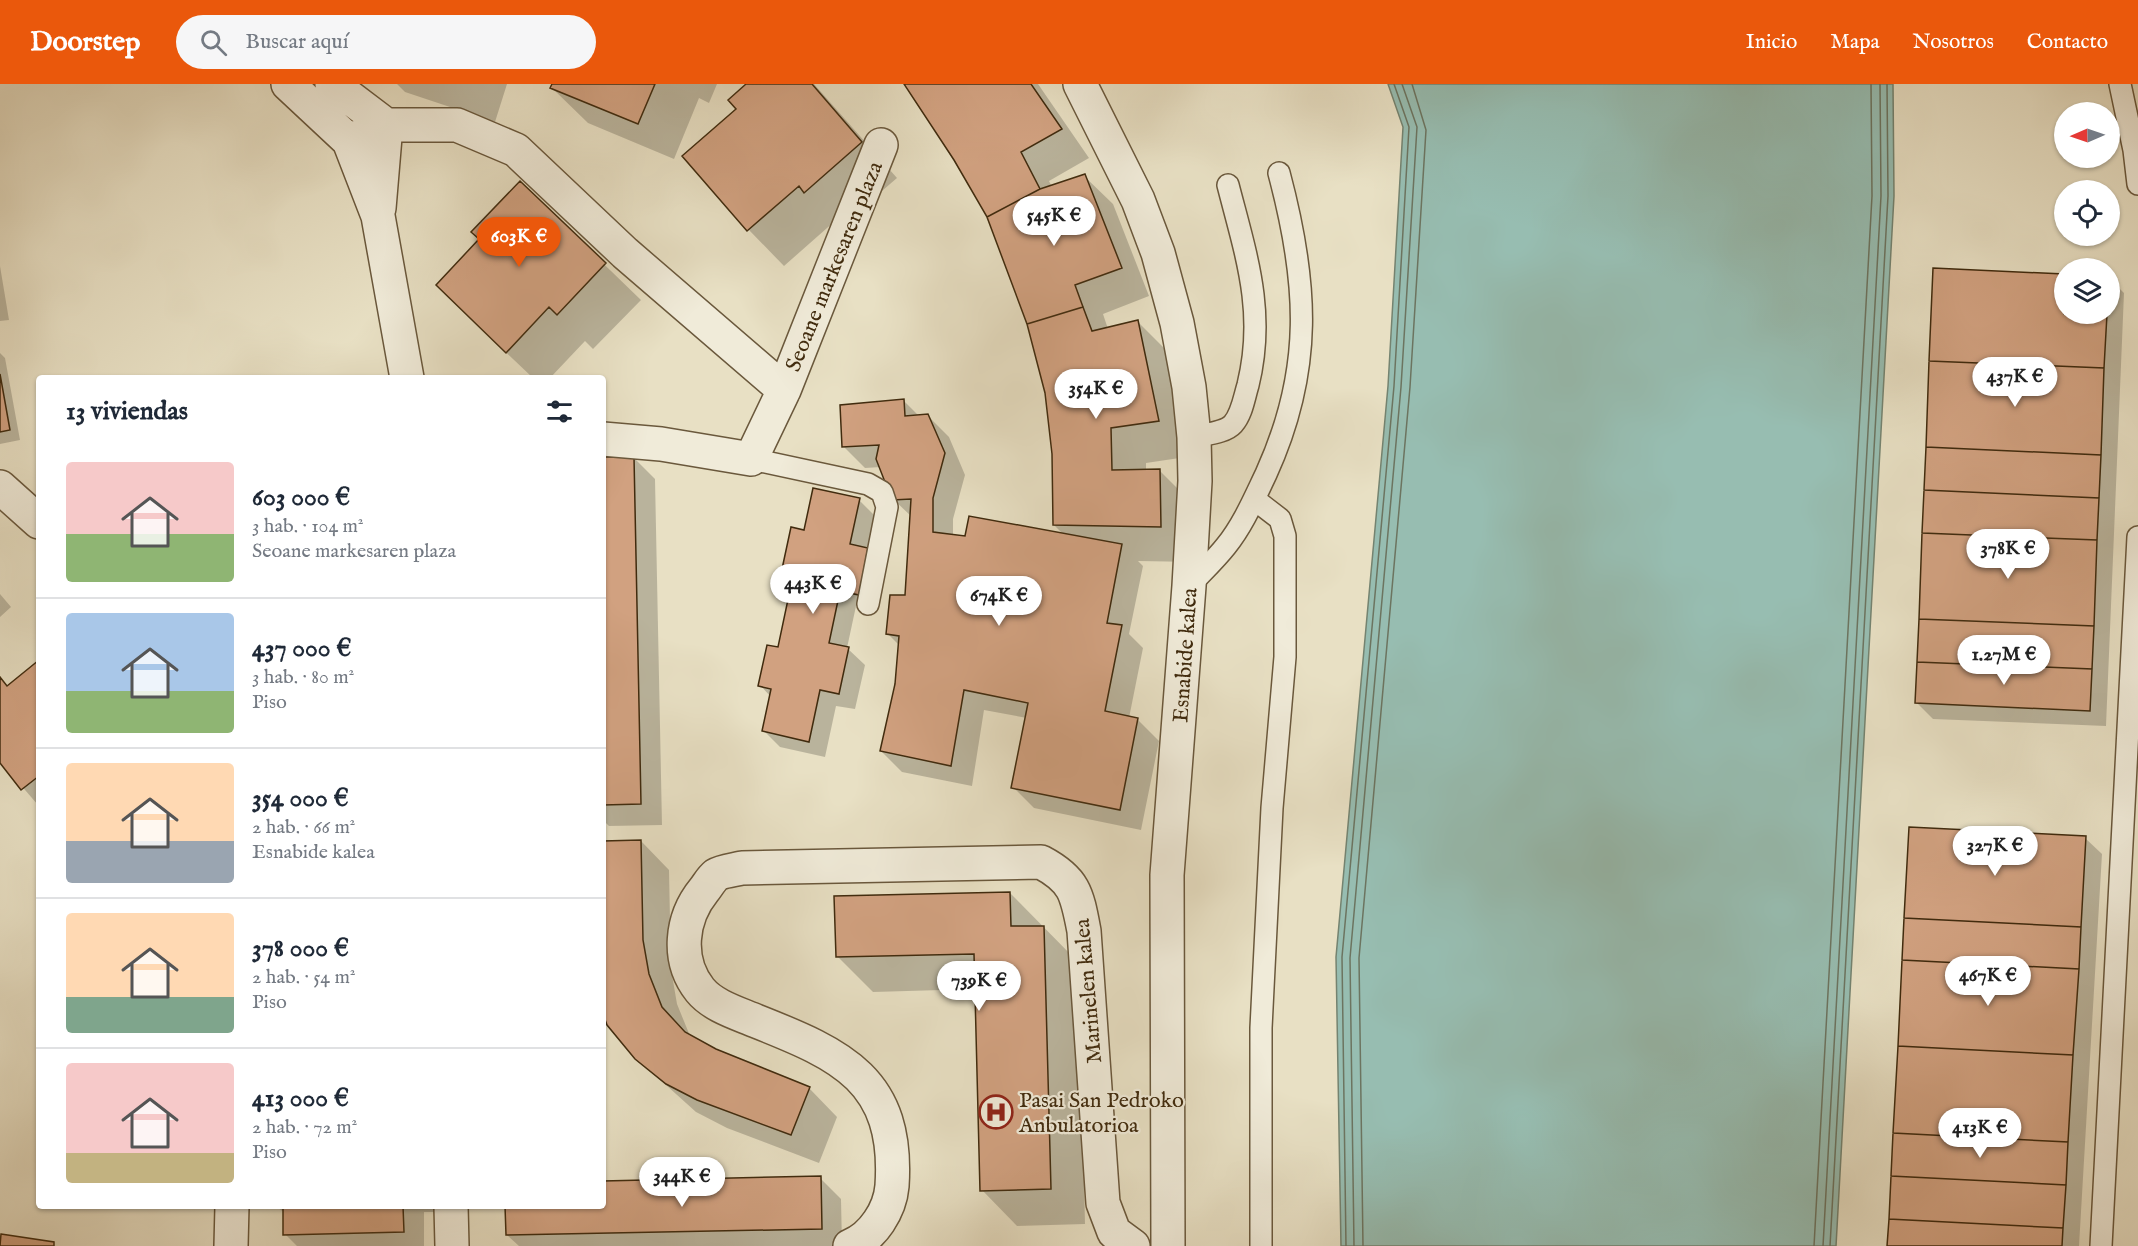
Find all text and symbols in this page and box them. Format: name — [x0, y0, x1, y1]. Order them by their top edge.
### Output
search box — [176, 15, 596, 69]
text: Doorstep — [30, 25, 140, 60]
icon: search — [197, 26, 230, 59]
text: Buscar aquí — [245, 28, 349, 56]
text: Inicio — [1746, 29, 1797, 56]
text: Mapa — [1830, 29, 1880, 56]
text: Nosotros — [1913, 29, 1994, 56]
text: Contacto — [2027, 29, 2108, 56]
north arrow — [2054, 102, 2120, 168]
map controls — [2054, 102, 2120, 324]
street label: Seoane markesaren plaza — [780, 157, 890, 376]
button: locate — [2054, 180, 2120, 246]
pin: 545K € — [1005, 196, 1103, 247]
text: 545K € — [1027, 203, 1081, 228]
pin: 603K € — [470, 217, 568, 268]
text: 603K € — [491, 224, 547, 249]
button: layers — [2054, 258, 2120, 324]
pin: 437K € — [1966, 357, 2064, 408]
text: 437K € — [1986, 364, 2044, 389]
pin: 354K € — [1047, 369, 1145, 420]
text: 354K € — [1069, 376, 1123, 401]
text: 13 viviendas — [66, 395, 188, 428]
icon: filters — [543, 395, 576, 428]
text: 603 000 € — [252, 481, 350, 514]
icon: home — [114, 486, 186, 558]
text: 3 hab. · 104 m² — [252, 514, 364, 539]
pin: 378K € — [1959, 529, 2057, 580]
text: 378K € — [1980, 536, 2036, 561]
text: Seoane markesaren plaza — [252, 539, 456, 564]
pin: 443K € — [764, 564, 862, 615]
text: 443K € — [784, 571, 842, 596]
pin: 674K € — [950, 576, 1048, 627]
text: 674K € — [970, 583, 1028, 608]
street label: Esnabide kalea — [1167, 586, 1205, 723]
text: 437 000 € — [252, 632, 352, 665]
pin: 1.27M € — [1949, 635, 2059, 686]
icon: home — [114, 637, 186, 709]
text: 1.27M € — [1971, 642, 2037, 667]
text: 3 hab. · 80 m² — [252, 665, 354, 690]
text: Piso — [252, 690, 287, 715]
text: 354 000 € — [252, 782, 349, 815]
icon: home — [114, 787, 186, 859]
text: 2 hab. · 66 m² — [252, 815, 355, 840]
pin: 327K € — [1946, 826, 2044, 877]
text: 327K € — [1967, 833, 2023, 858]
text: Esnabide kalea — [252, 840, 375, 865]
street label: Marinelen kalea — [1069, 917, 1109, 1064]
text: 378 000 € — [252, 932, 349, 965]
icon: home — [114, 937, 186, 1009]
pin: 467K € — [1939, 956, 2037, 1007]
pin: 739K € — [930, 961, 1028, 1012]
text: 467K € — [1959, 963, 2017, 988]
text: 2 hab. · 54 m² — [252, 965, 356, 990]
text: 739K € — [951, 968, 1007, 993]
text: Piso — [252, 990, 287, 1015]
text: 413 000 € — [252, 1082, 349, 1115]
icon: home — [114, 1087, 186, 1159]
place label: Pasai San Pedroko Anbulatorioa — [1018, 1087, 1184, 1140]
hospital icon: Pasai San Pedroko Anbulatorioa — [978, 1094, 1014, 1130]
pin: 413K € — [1931, 1108, 2029, 1159]
text: 2 hab. · 72 m² — [252, 1115, 357, 1140]
text: 413K € — [1952, 1115, 2008, 1140]
text: Piso — [252, 1140, 287, 1165]
pin: 344K € — [633, 1157, 731, 1208]
text: 344K € — [653, 1164, 711, 1189]

